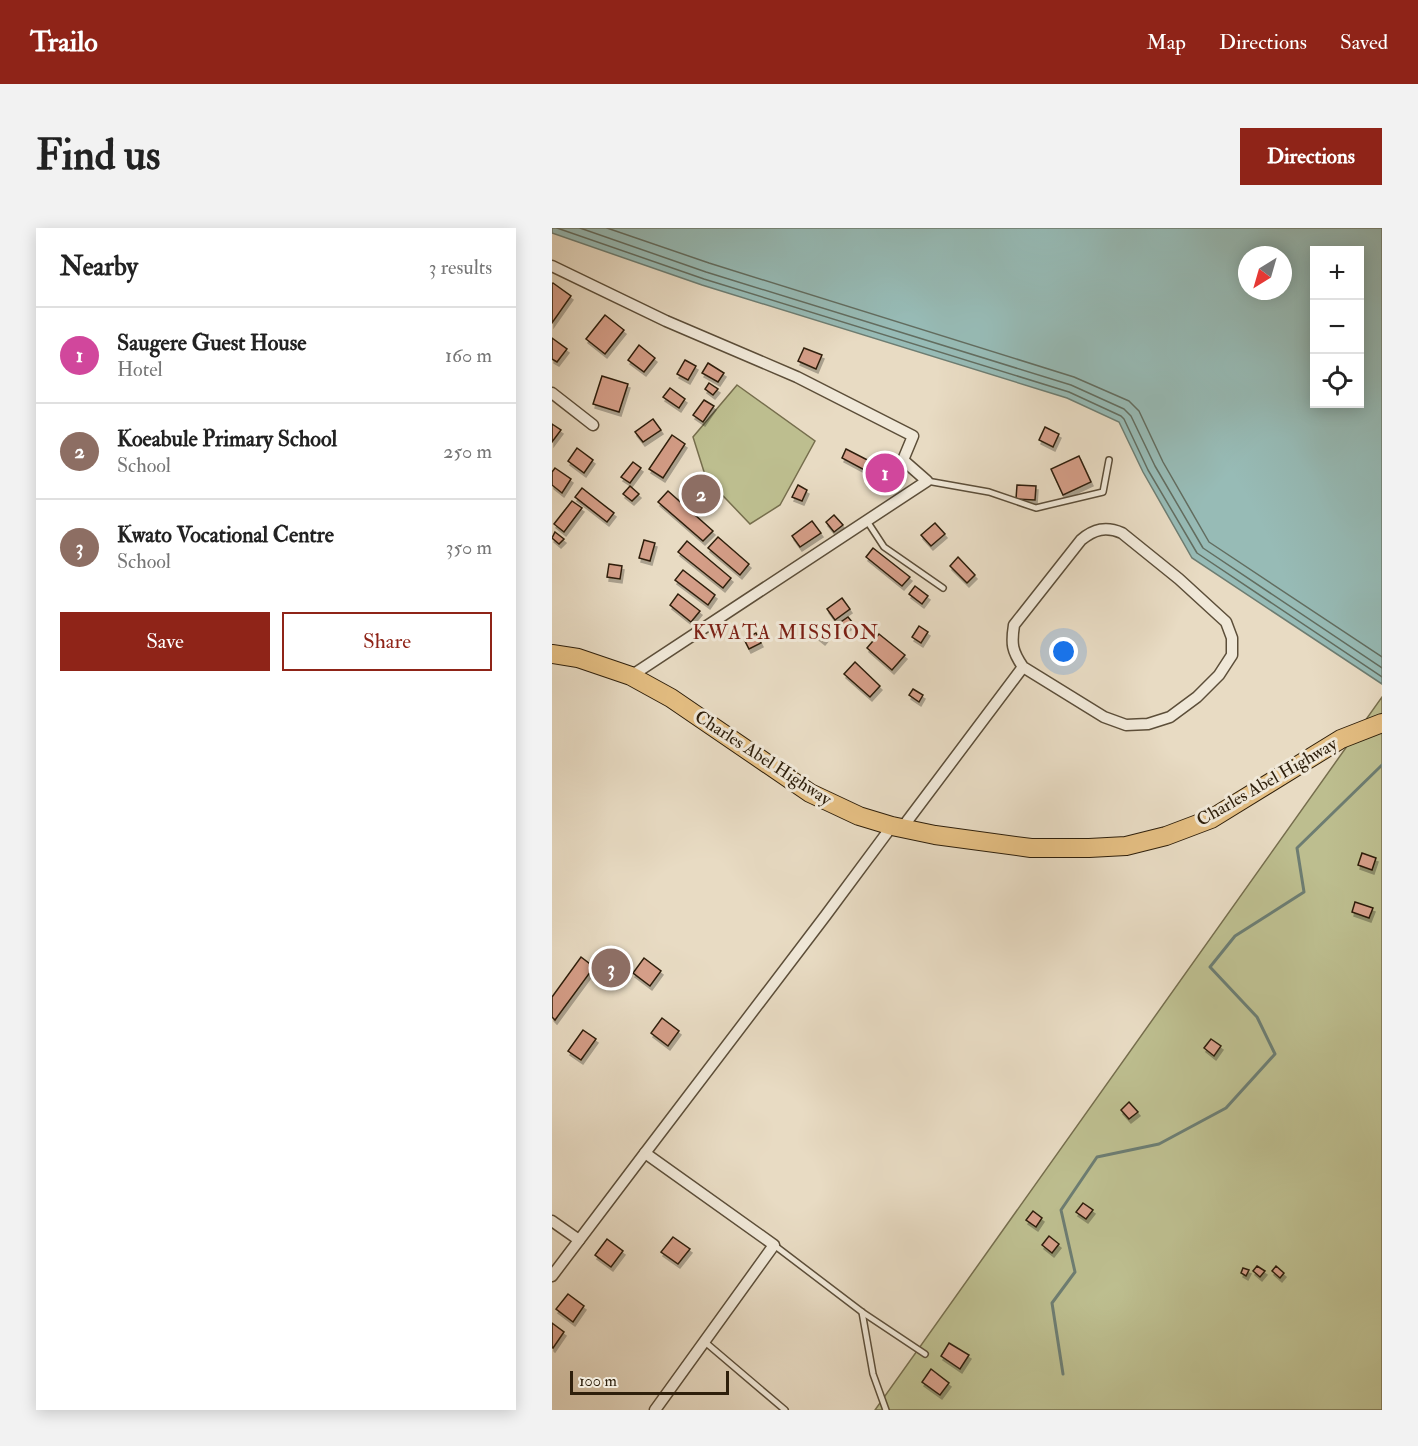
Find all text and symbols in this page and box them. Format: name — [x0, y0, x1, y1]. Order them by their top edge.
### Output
text: Trailo — [30, 25, 98, 60]
text: Map — [1146, 29, 1186, 56]
text: Directions — [1219, 29, 1307, 56]
text: Saved — [1340, 29, 1388, 56]
button: Directions — [1240, 128, 1382, 185]
text: Find us — [36, 130, 160, 182]
north arrow — [1238, 246, 1292, 300]
map controls — [1310, 246, 1364, 408]
button: + — [1310, 246, 1364, 300]
text: Nearby — [60, 251, 138, 283]
text: 3 results — [429, 255, 492, 280]
button: − — [1310, 300, 1364, 354]
text: Saugere Guest House — [117, 329, 306, 357]
text: 1 — [76, 343, 83, 368]
text: 160 m — [445, 343, 492, 368]
button: locate — [1310, 354, 1364, 408]
text: Hotel — [117, 357, 163, 382]
text: Koeabule Primary School — [117, 425, 337, 453]
text: 2 — [74, 439, 85, 464]
text: 250 m — [443, 439, 492, 464]
pin: 1 — [866, 450, 904, 496]
text: School — [117, 453, 171, 478]
pin: 2 — [682, 472, 720, 516]
text: Kwato Vocational Centre — [117, 521, 334, 549]
text: 3 — [76, 535, 83, 560]
text: 350 m — [446, 535, 492, 560]
text: School — [117, 549, 171, 574]
button: Save — [60, 612, 270, 671]
button: Share — [282, 612, 492, 671]
district label: KWATA MISSION — [692, 620, 880, 645]
your location — [1049, 637, 1078, 666]
street label: Charles Abel Highway — [690, 705, 837, 811]
street label: Charles Abel Highway — [1193, 732, 1342, 832]
pin: 3 — [592, 946, 630, 990]
scale bar — [570, 1368, 729, 1396]
text: 100 m — [579, 1371, 617, 1391]

